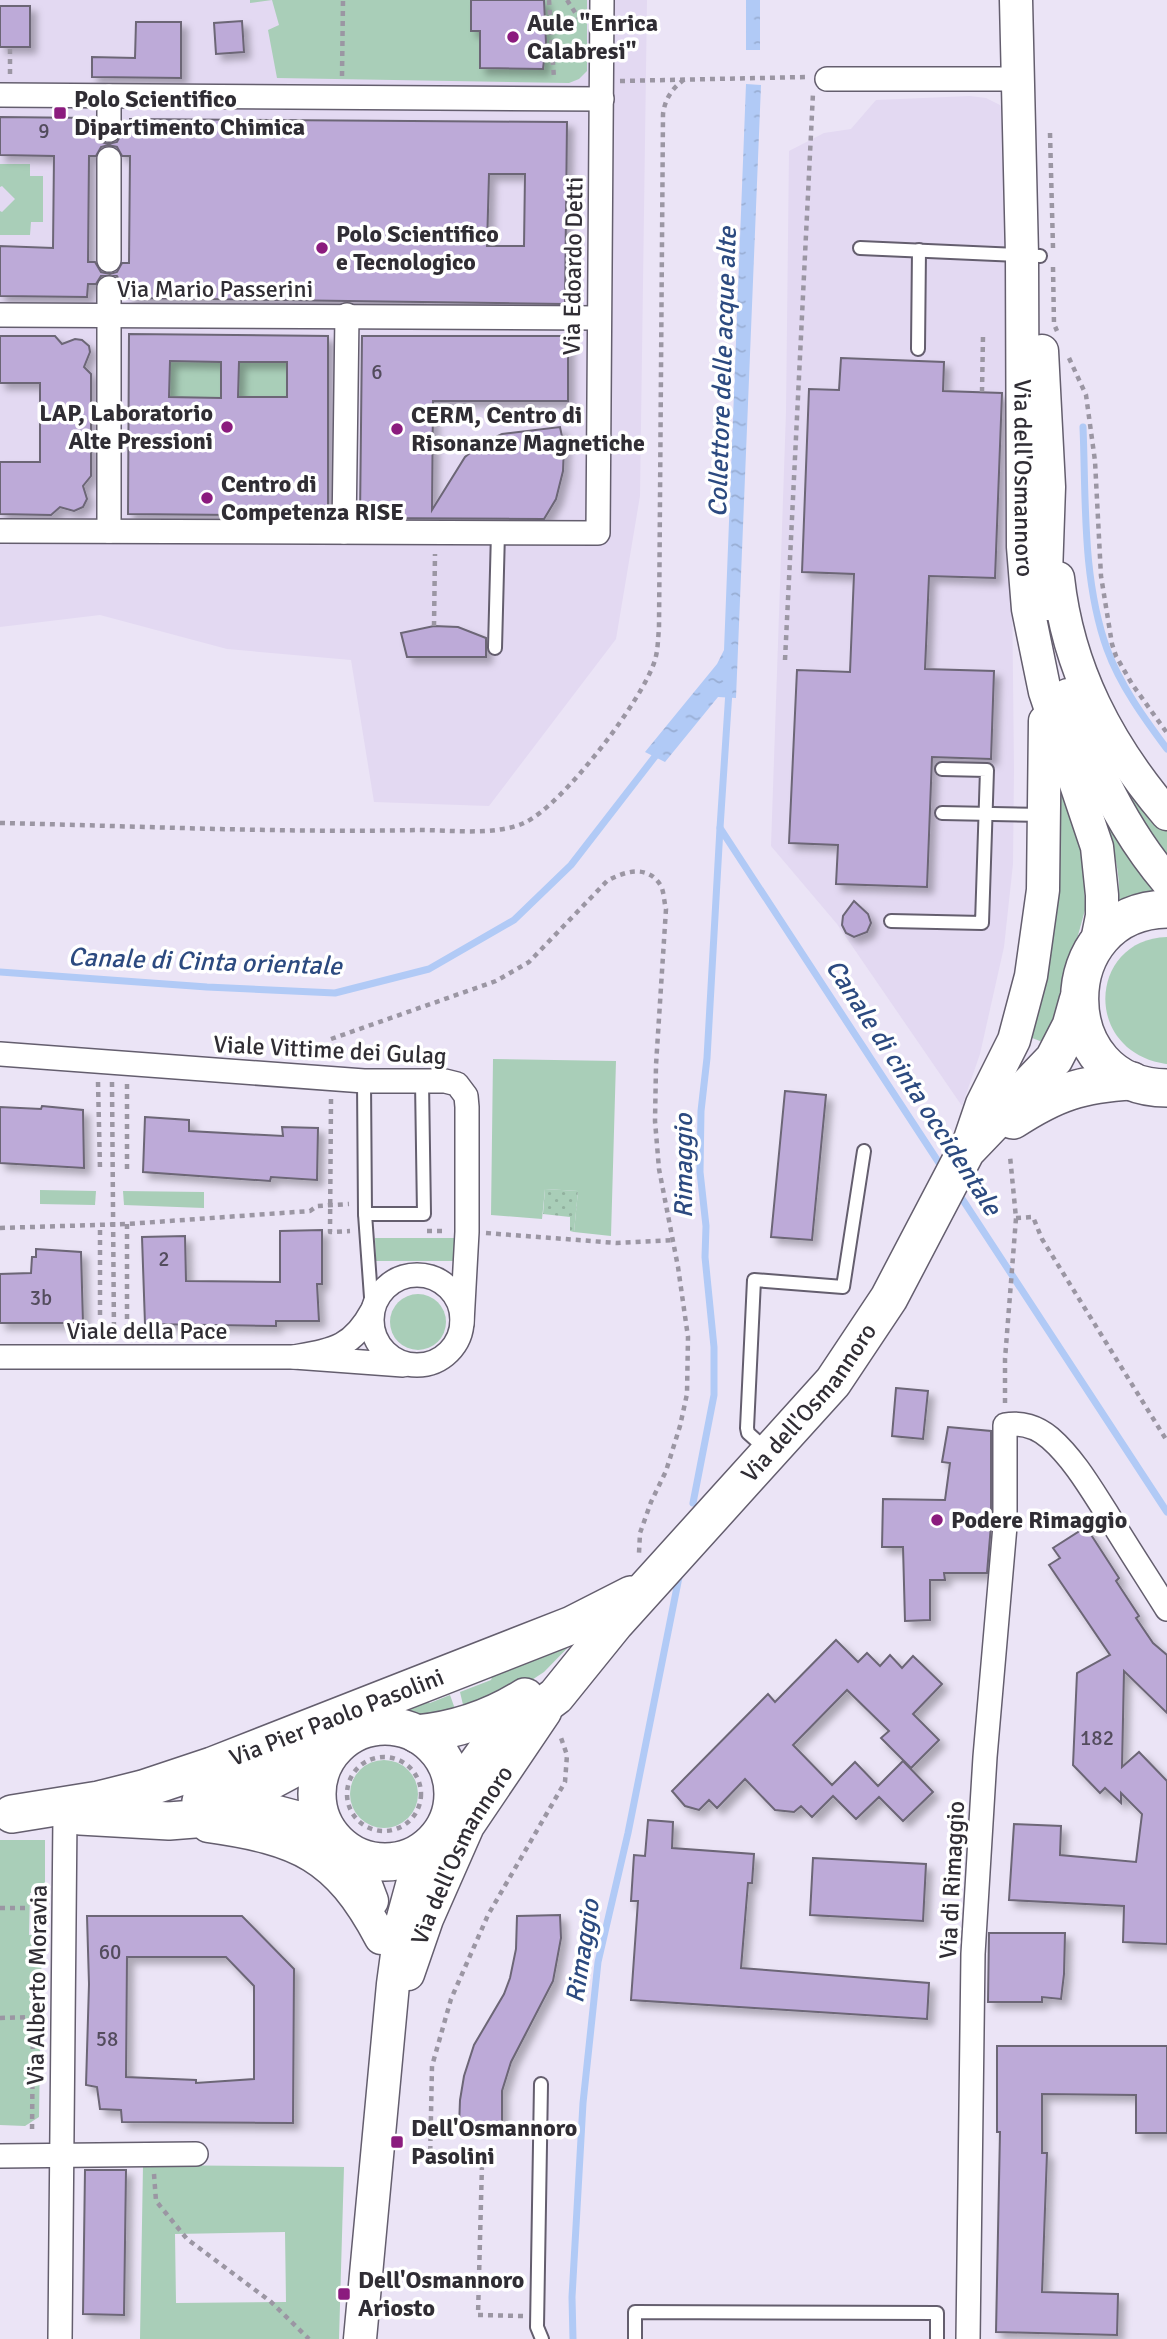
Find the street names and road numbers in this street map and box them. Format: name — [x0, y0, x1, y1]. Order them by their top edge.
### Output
street label: Via Edoardo Detti — [556, 176, 590, 356]
street label: Via Mario Passerini — [117, 274, 313, 304]
street label: Via dell'Osmannoro — [1007, 379, 1040, 578]
street label: Viale Vittime dei Gulag — [213, 1029, 447, 1071]
street label: Viale della Pace — [67, 1316, 227, 1346]
street label: Via dell'Osmannoro — [735, 1317, 883, 1489]
street label: Via Pier Paolo Pasolini — [225, 1662, 448, 1773]
street label: Via dell'Osmannoro — [404, 1760, 520, 1949]
street label: Via di Rimaggio — [933, 1800, 971, 1960]
street label: Via Alberto Moravia — [20, 1884, 54, 2086]

